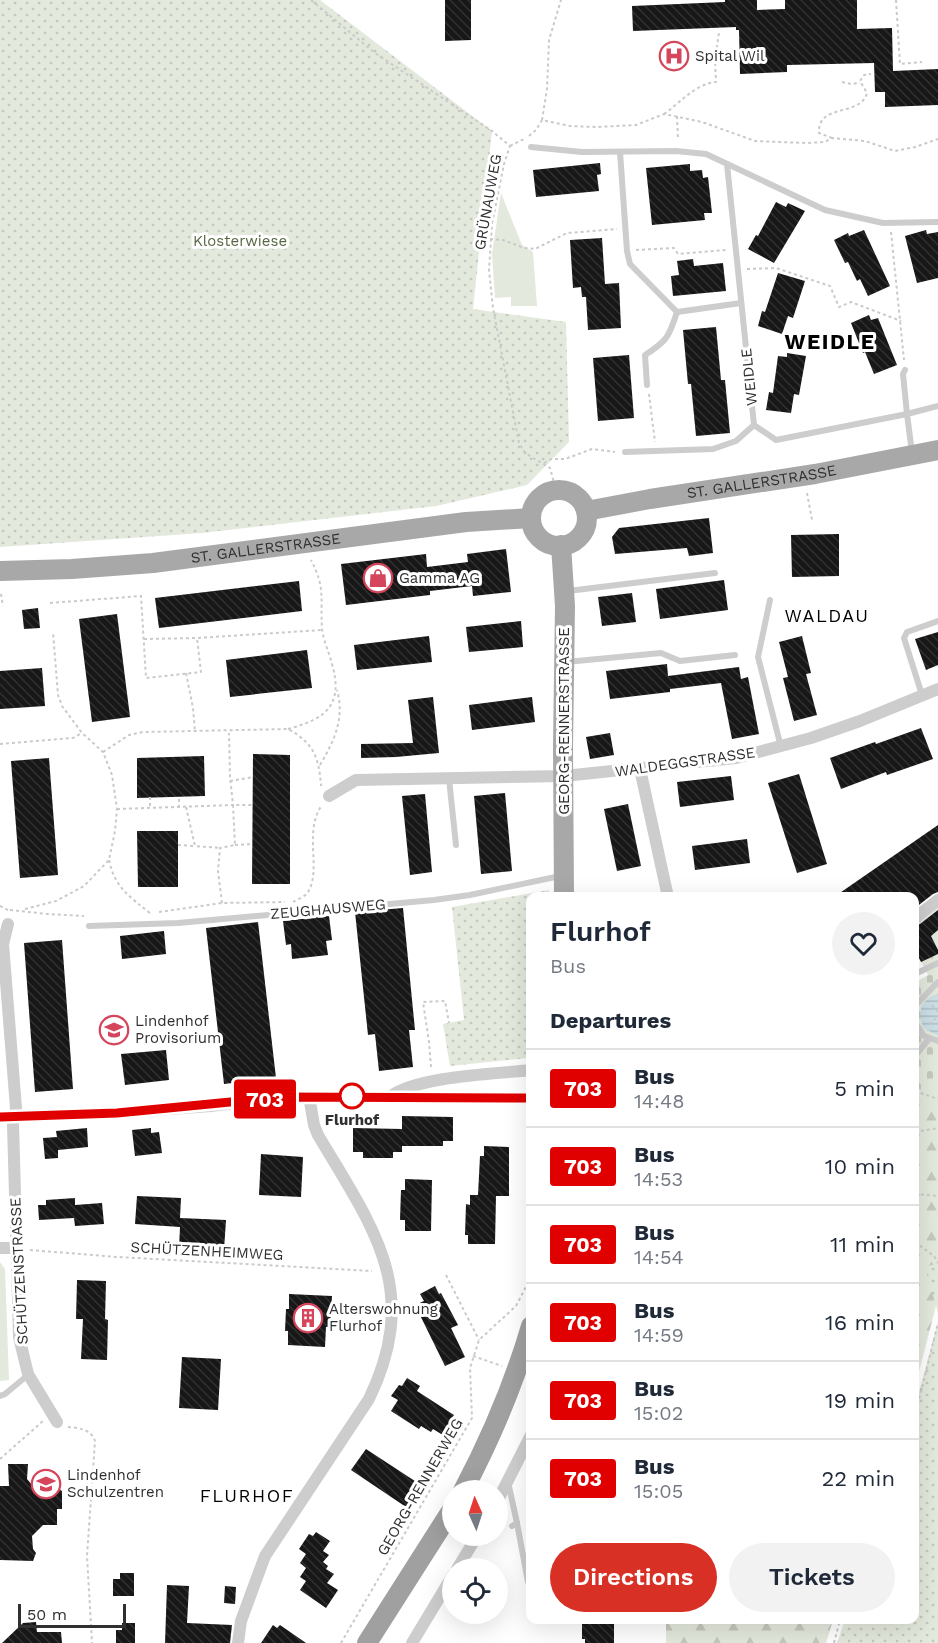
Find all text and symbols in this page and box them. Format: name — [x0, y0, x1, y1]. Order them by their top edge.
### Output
hospital icon: Spital Wil — [658, 40, 690, 72]
place label: Spital Wil — [695, 47, 765, 65]
street label: GRÜNAUWEG — [471, 153, 505, 251]
park label: Klosterwiese — [193, 232, 287, 250]
district label: WEIDLE — [785, 329, 875, 354]
street label: WEIDLE — [737, 347, 761, 407]
street label: ST. GALLERSTRASSE — [686, 461, 838, 502]
street label: ST. GALLERSTRASSE — [190, 529, 342, 567]
shop icon: Gamma AG — [362, 562, 394, 594]
place label: Gamma AG — [399, 569, 480, 587]
district label: WALDAU — [784, 605, 870, 626]
street label: GEORG-RENNERSTRASSE — [555, 627, 573, 815]
street label: WALDEGGSTRASSE — [614, 743, 756, 781]
street label: ZEUGHAUSWEG — [270, 895, 386, 923]
button: heart — [832, 912, 895, 975]
text: Flurhof — [550, 915, 651, 948]
text: Bus — [550, 954, 586, 978]
text: Departures — [550, 1008, 671, 1033]
place label: Lindenhof Provisorium — [135, 1012, 221, 1047]
school or university icon: Lindenhof Provisorium — [98, 1014, 130, 1046]
text: Bus — [634, 1064, 674, 1089]
text: 703 — [564, 1076, 602, 1101]
text: 5 min — [834, 1076, 895, 1101]
line badge: 703 — [230, 1080, 300, 1118]
marker: Flurhof — [339, 1083, 365, 1109]
text: 703 — [246, 1087, 284, 1112]
text: 14:48 — [634, 1089, 684, 1113]
place label: Flurhof — [325, 1111, 380, 1129]
text: Bus — [634, 1142, 674, 1167]
text: 703 — [564, 1154, 602, 1179]
text: 10 min — [825, 1154, 895, 1179]
text: 14:53 — [634, 1167, 683, 1191]
street label: SCHÜTZENSTRASSE — [6, 1197, 32, 1345]
text: Bus — [634, 1220, 674, 1245]
text: 703 — [564, 1232, 602, 1257]
text: 11 min — [830, 1232, 895, 1257]
street label: SCHÜTZENHEIMWEG — [130, 1238, 284, 1264]
text: 14:54 — [634, 1245, 684, 1269]
text: Bus — [634, 1298, 674, 1323]
place label: Alterswohnung Flurhof — [329, 1300, 438, 1335]
building icon: Alterswohnung Flurhof — [292, 1302, 324, 1334]
text: 703 — [564, 1310, 602, 1335]
text: 16 min — [825, 1310, 895, 1335]
text: 14:59 — [634, 1323, 684, 1347]
text: Bus — [634, 1376, 674, 1401]
text: 703 — [564, 1388, 602, 1413]
text: 19 min — [825, 1388, 895, 1413]
text: 15:02 — [634, 1401, 683, 1425]
street label: GEORG-RENNERWEG — [373, 1415, 467, 1559]
text: Bus — [634, 1454, 674, 1479]
place label: Lindenhof Schulzentren — [67, 1466, 164, 1501]
text: 703 — [564, 1466, 602, 1491]
text: 22 min — [821, 1466, 895, 1491]
school or university icon: Lindenhof Schulzentren — [30, 1468, 62, 1500]
text: 15:05 — [634, 1479, 683, 1503]
north arrow — [442, 1480, 508, 1546]
map controls — [442, 1480, 508, 1624]
district label: FLURHOF — [200, 1485, 294, 1506]
button: Directions — [550, 1543, 717, 1612]
button: Tickets — [729, 1543, 895, 1612]
button: locate — [442, 1558, 508, 1624]
scale bar — [18, 1601, 126, 1628]
text: 50 m — [27, 1605, 67, 1624]

